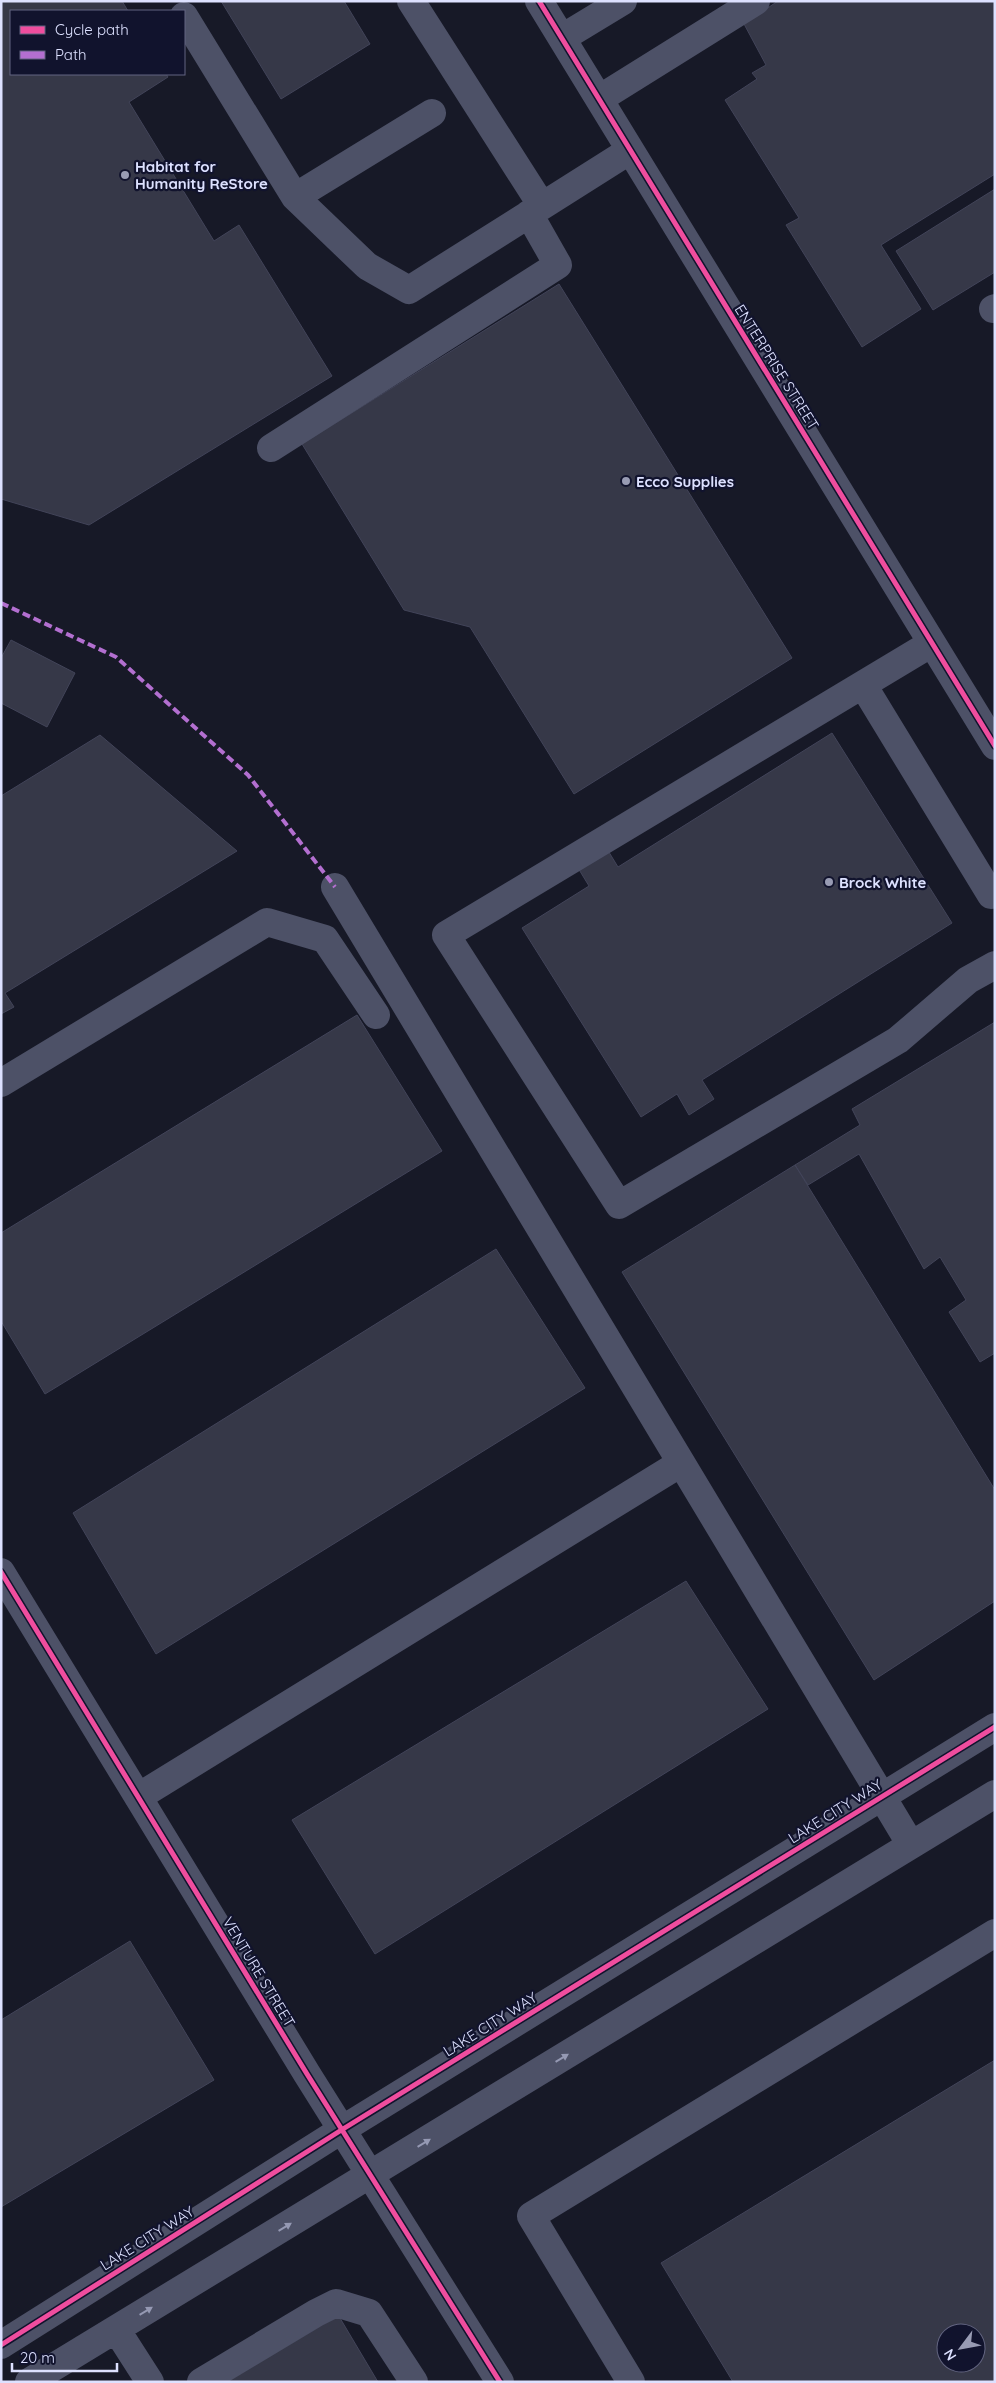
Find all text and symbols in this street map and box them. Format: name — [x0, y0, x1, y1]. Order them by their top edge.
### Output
legend — [10, 10, 185, 75]
text: Cycle path — [55, 20, 129, 39]
text: Path — [55, 45, 87, 64]
place label: Habitat for Humanity ReStore — [135, 157, 268, 193]
marker: Habitat for Humanity ReStore — [119, 169, 131, 181]
street label: ENTERPRISE STREET — [731, 301, 823, 433]
place label: Ecco Supplies — [636, 472, 734, 491]
marker: Ecco Supplies — [620, 475, 632, 487]
place label: Brock White — [839, 873, 926, 892]
marker: Brock White — [823, 876, 835, 888]
street label: LAKE CITY WAY — [784, 1774, 886, 1847]
street label: VENTURE STREET — [219, 1913, 299, 2031]
street label: LAKE CITY WAY — [439, 1987, 541, 2060]
one-way arrow — [556, 2054, 569, 2063]
one-way arrow — [417, 2138, 430, 2148]
street label: LAKE CITY WAY — [96, 2201, 198, 2274]
one-way arrow — [278, 2223, 291, 2232]
one-way arrow — [139, 2307, 152, 2316]
north arrow — [936, 2323, 986, 2373]
scale bar — [12, 2340, 118, 2372]
text: N — [940, 2346, 960, 2364]
text: 20 m — [20, 2348, 55, 2367]

